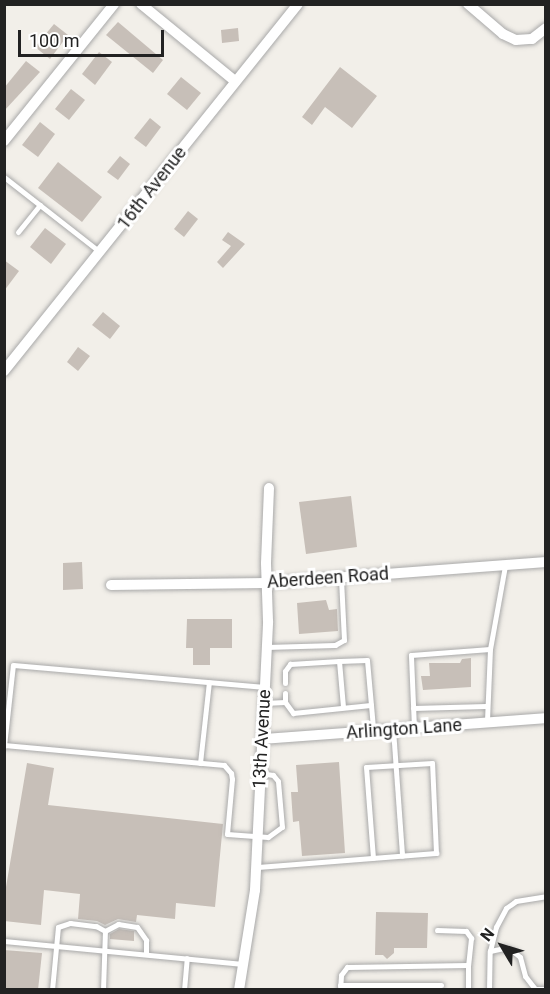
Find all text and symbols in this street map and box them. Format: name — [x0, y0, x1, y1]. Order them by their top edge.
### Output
scale bar — [21, 18, 166, 56]
text: 100 m — [29, 30, 80, 51]
street label: 16th Avenue — [113, 142, 191, 234]
street label: Aberdeen Road — [266, 563, 390, 593]
street label: 13th Avenue — [249, 689, 275, 789]
street label: Arlington Lane — [345, 714, 463, 744]
north arrow — [472, 916, 532, 976]
text: N — [476, 924, 498, 945]

